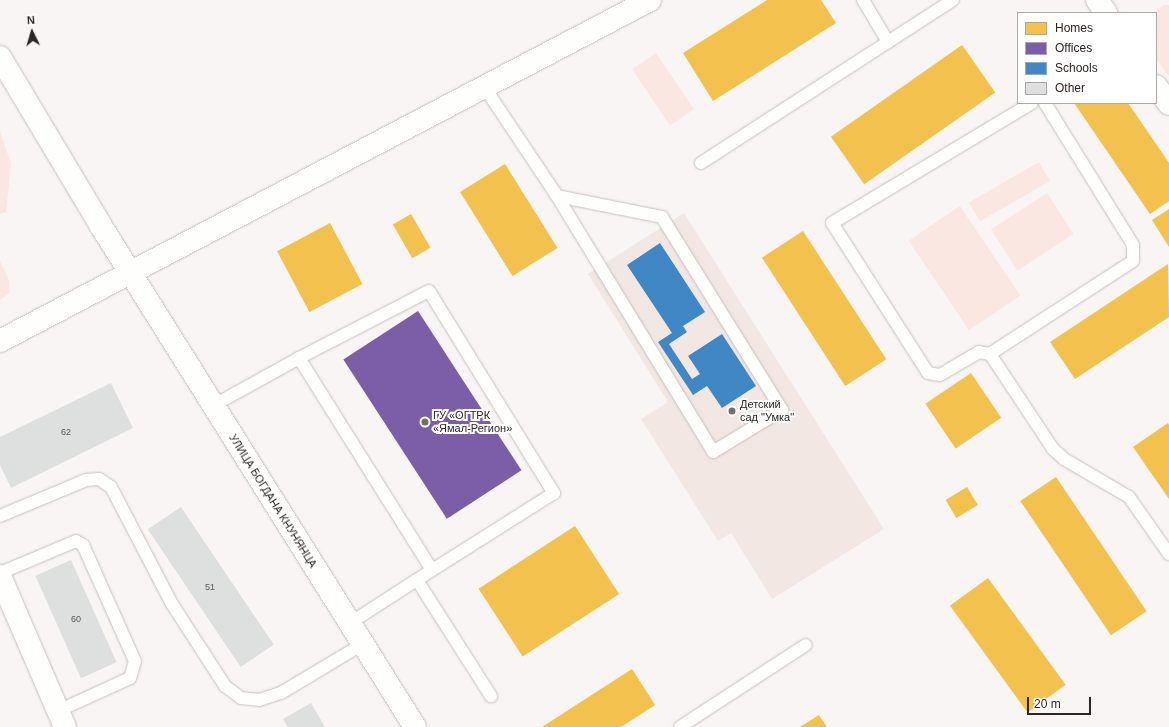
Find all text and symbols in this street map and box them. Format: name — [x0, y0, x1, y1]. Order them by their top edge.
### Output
north arrow — [12, 12, 52, 52]
legend — [1017, 12, 1157, 104]
text: N — [26, 14, 35, 26]
text: Homes — [1055, 21, 1093, 35]
text: Offices — [1055, 41, 1092, 55]
text: Schools — [1055, 61, 1098, 75]
text: Other — [1055, 81, 1085, 95]
place label: Детский сад "Умка" — [740, 398, 794, 424]
marker: Детский сад "Умка" — [727, 406, 737, 416]
place label: ГУ «ОГТРК «Ямал-Регион» — [433, 409, 512, 435]
marker: ГУ «ОГТРК «Ямал-Регион» — [420, 417, 430, 427]
house number: 62 — [61, 427, 71, 437]
street label: УЛИЦА БОГДАНА КНУНЯНЦА — [226, 432, 320, 570]
house number: 51 — [205, 582, 215, 592]
house number: 60 — [71, 614, 81, 624]
scale bar — [1029, 689, 1093, 715]
text: 20 m — [1034, 697, 1061, 711]

